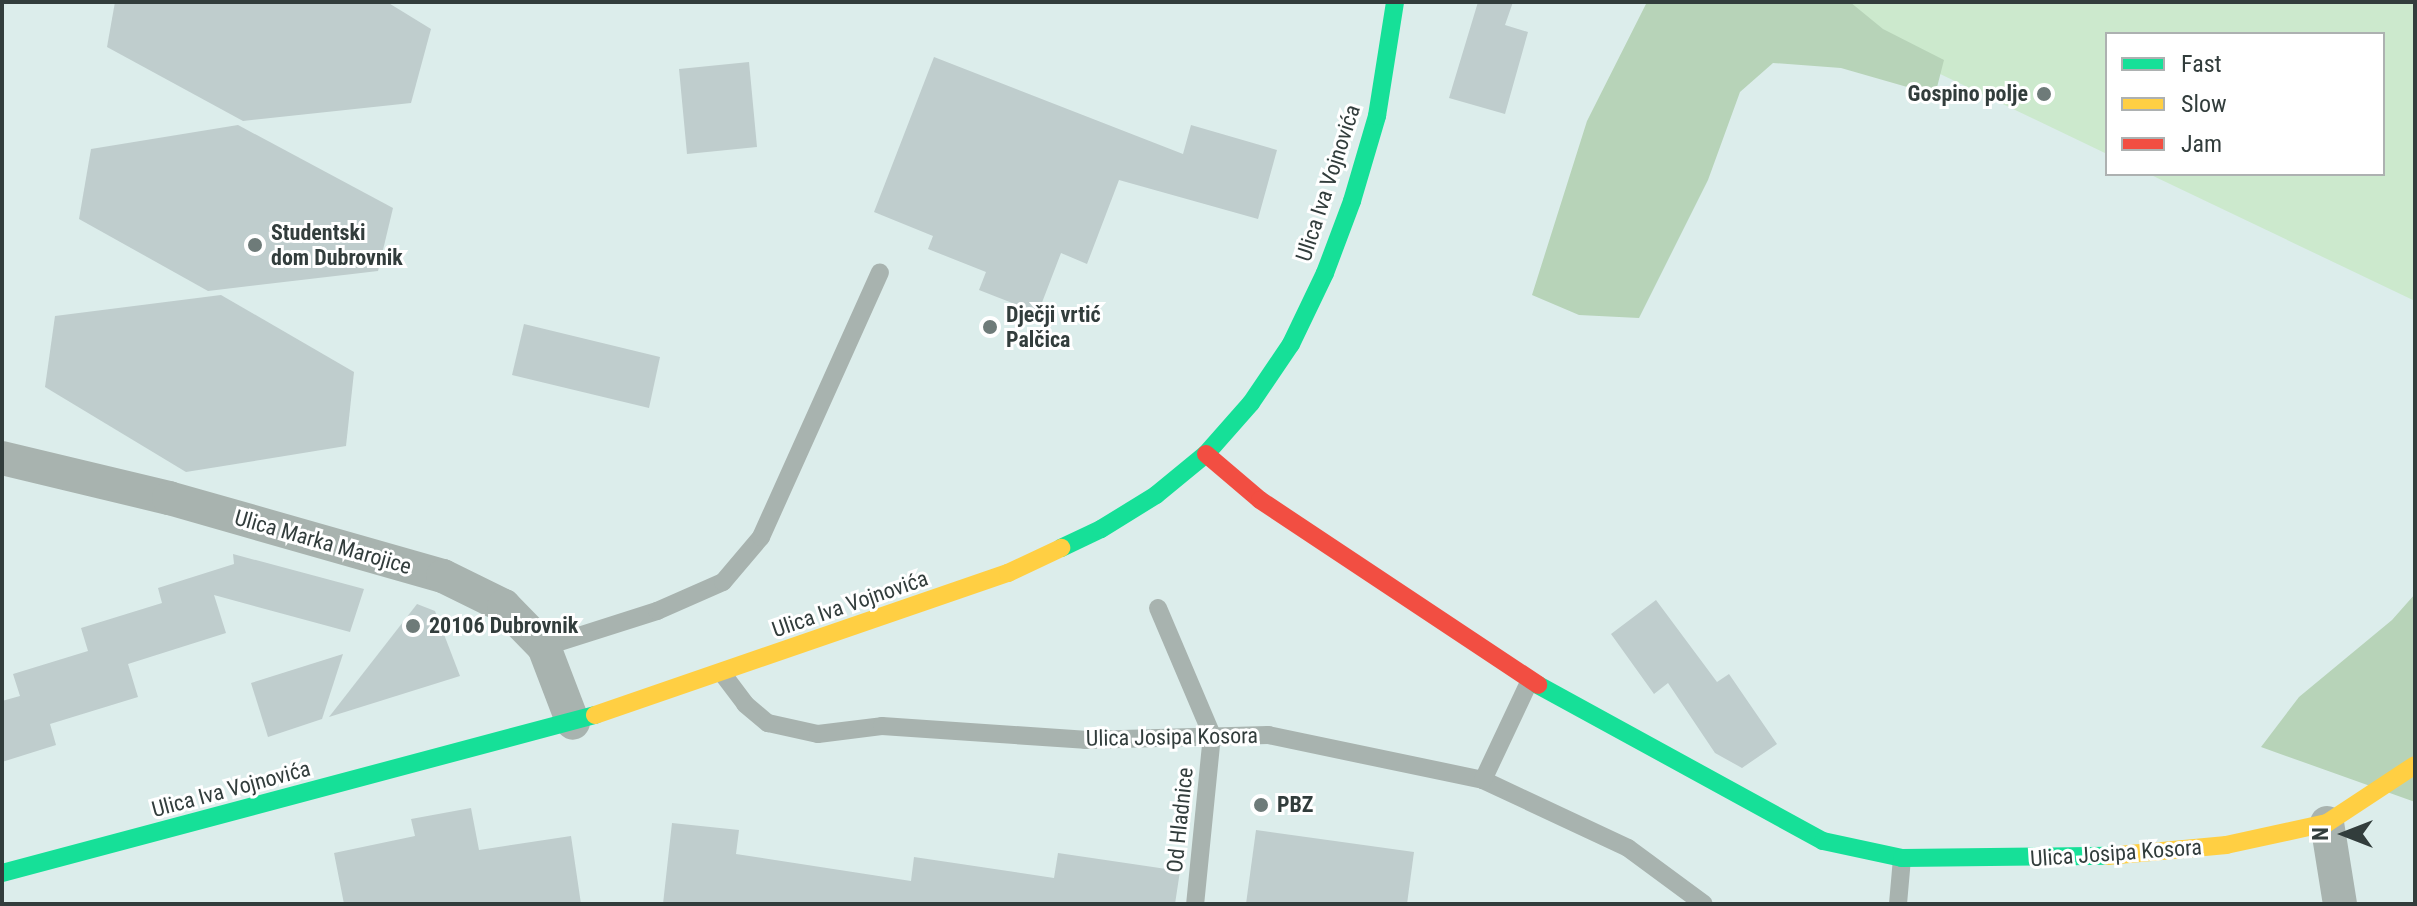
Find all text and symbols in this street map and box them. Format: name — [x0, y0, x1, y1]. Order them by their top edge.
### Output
legend — [2105, 32, 2385, 176]
text: Fast — [2181, 50, 2222, 78]
place label: Gospino polje — [1908, 81, 2028, 107]
marker: Gospino polje — [2035, 85, 2053, 103]
text: Slow — [2181, 90, 2227, 118]
street label: Ulica Iva Vojnovića — [1290, 101, 1366, 265]
text: Jam — [2181, 130, 2222, 158]
place label: Studentski dom Dubrovnik — [271, 219, 403, 270]
marker: Studentski dom Dubrovnik — [246, 236, 264, 254]
place label: Dječji vrtić Palčica — [1006, 301, 1101, 352]
marker: Dječji vrtić Palčica — [981, 318, 999, 336]
street label: Ulica Marka Marojice — [232, 504, 414, 580]
street label: Ulica Iva Vojnovića — [769, 565, 931, 643]
place label: 20106 Dubrovnik — [429, 613, 578, 639]
marker: 20106 Dubrovnik — [404, 617, 422, 635]
street label: Ulica Josipa Kosora — [1086, 722, 1258, 752]
street label: Ulica Iva Vojnovića — [149, 755, 313, 823]
street label: Od Hladnice — [1161, 766, 1199, 874]
place label: PBZ — [1277, 792, 1314, 818]
north arrow — [2305, 794, 2385, 874]
marker: PBZ — [1252, 796, 1270, 814]
text: N — [2308, 827, 2333, 841]
street label: Ulica Josipa Kosora — [2029, 834, 2203, 872]

